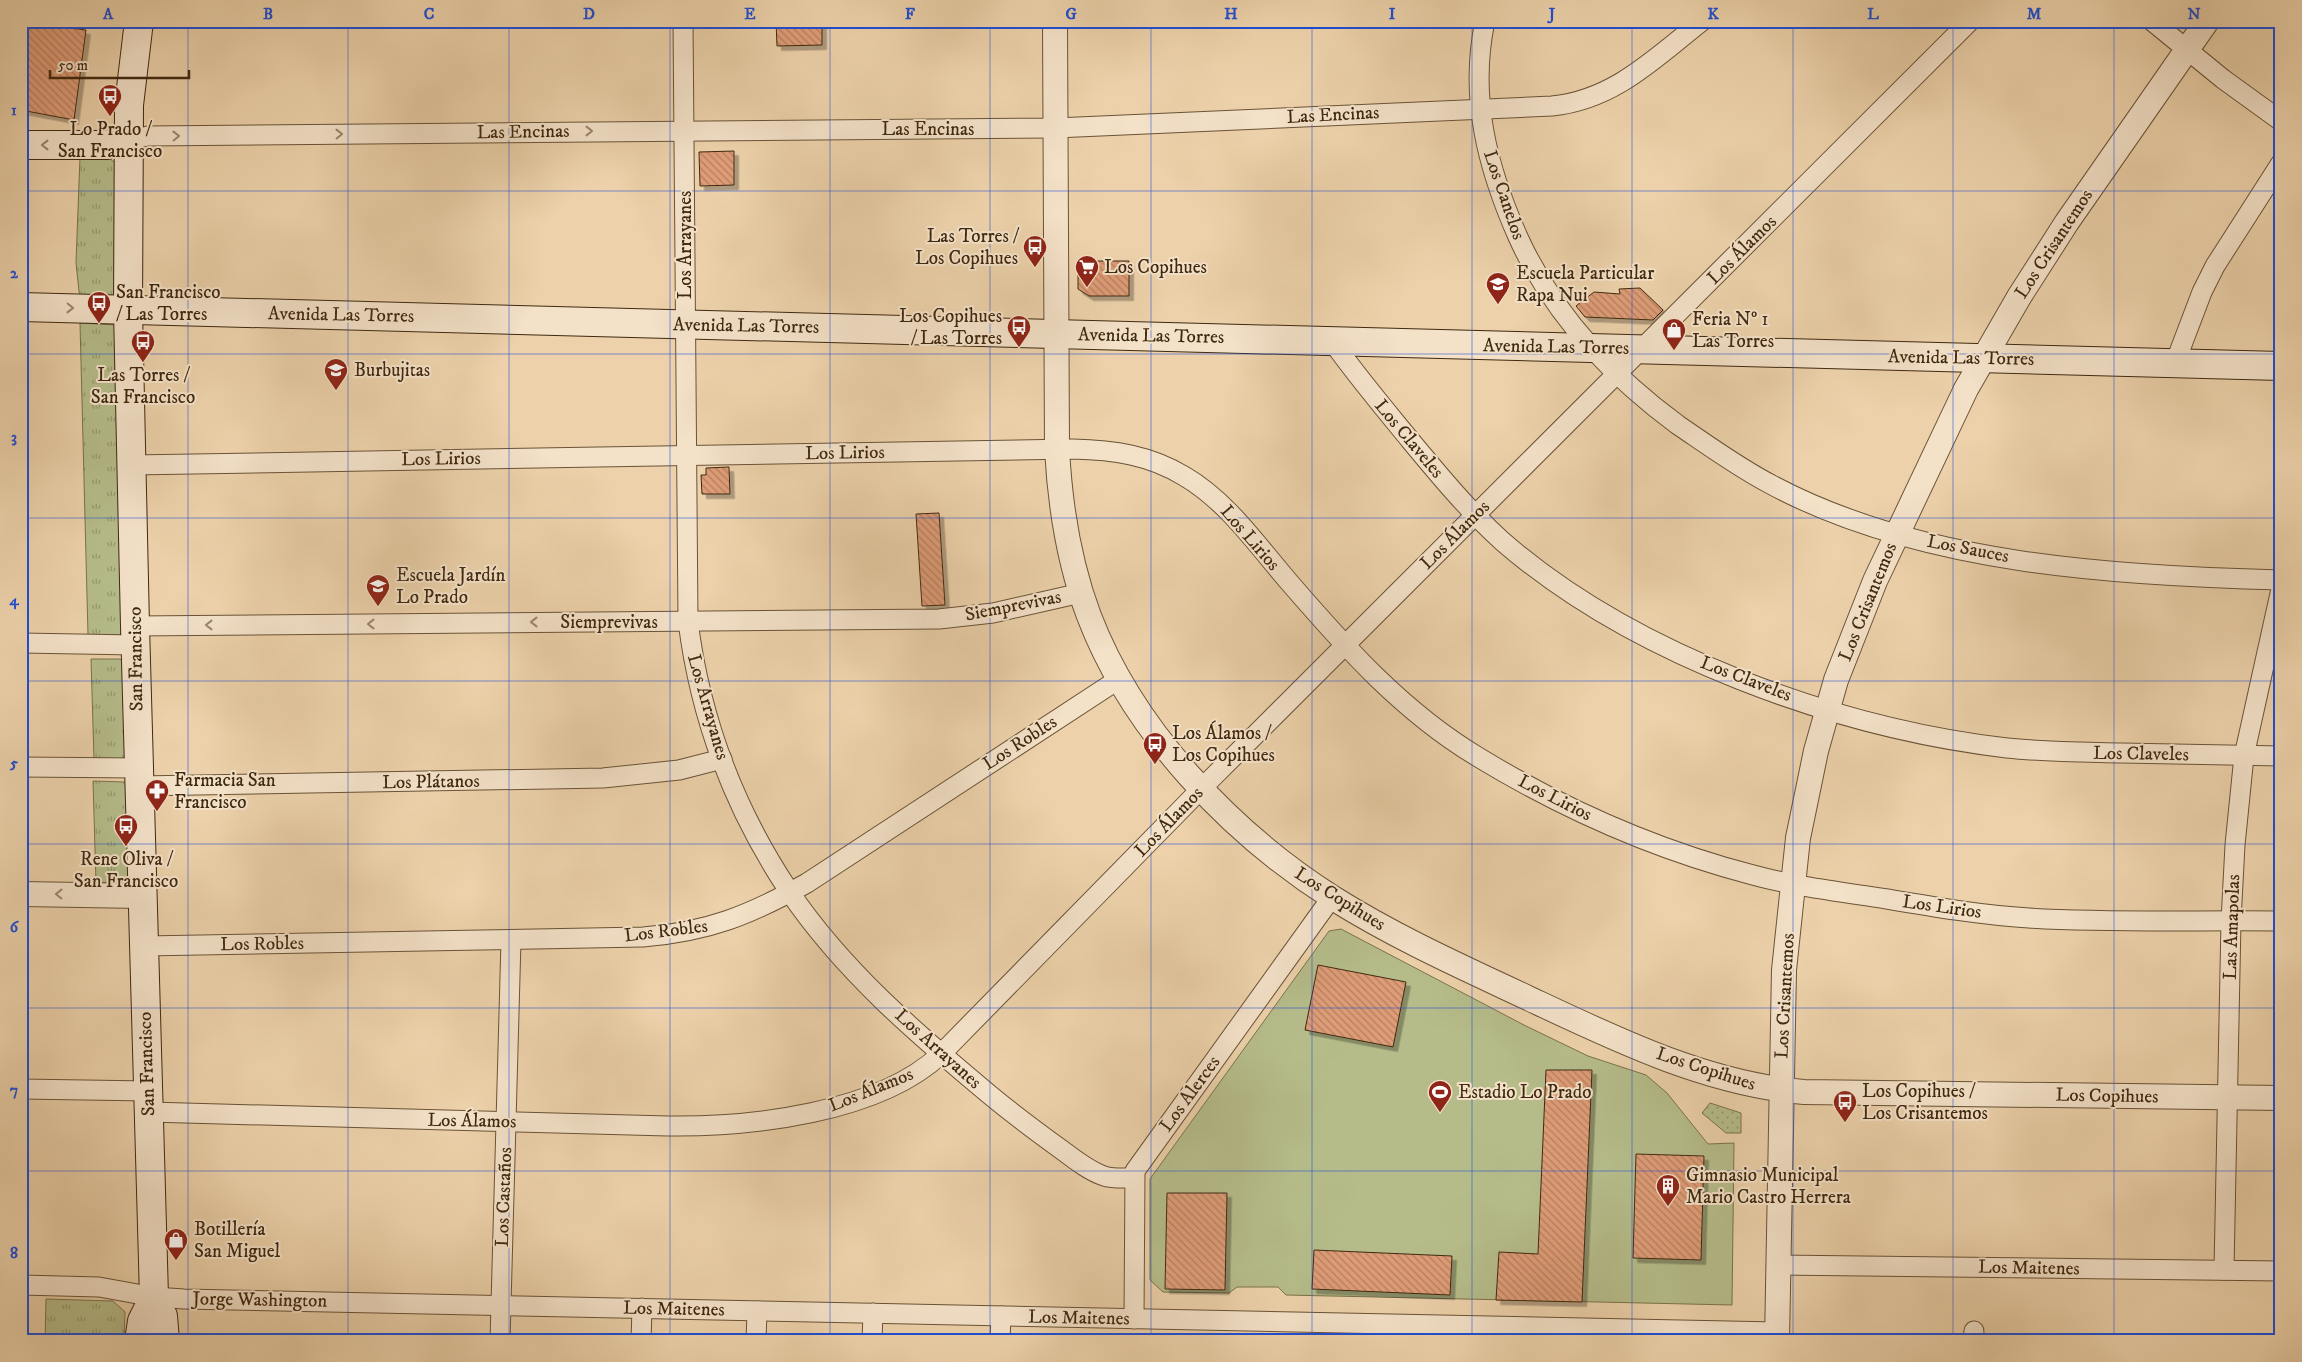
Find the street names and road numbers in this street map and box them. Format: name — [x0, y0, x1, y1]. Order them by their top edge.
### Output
street label: Las Encinas — [1286, 101, 1380, 129]
street label: Las Encinas — [882, 118, 974, 141]
street label: Las Encinas — [476, 120, 570, 144]
street label: Los Canelos — [1478, 147, 1530, 243]
street label: Los Crisantemos — [2010, 185, 2098, 303]
street label: Los Arrayanes — [674, 191, 697, 299]
street label: Los Álamos — [1701, 209, 1782, 290]
street label: Avenida Las Torres — [268, 302, 414, 328]
street label: Avenida Las Torres — [673, 313, 819, 339]
street label: Avenida Las Torres — [1078, 323, 1224, 349]
street label: Avenida Las Torres — [1483, 334, 1629, 360]
street label: Avenida Las Torres — [1888, 345, 2034, 371]
street label: Los Claveles — [1369, 395, 1449, 483]
street label: Los Lirios — [805, 441, 885, 465]
street label: Los Lirios — [401, 447, 481, 471]
street label: Los Álamos — [1414, 494, 1495, 575]
street label: Los Lirios — [1215, 500, 1285, 576]
street label: Los Sauces — [1925, 530, 2011, 568]
street label: Los Crisantemos — [1834, 539, 1902, 665]
street label: Siemprevivas — [963, 585, 1063, 627]
street label: San Francisco — [124, 607, 148, 711]
street label: Siemprevivas — [560, 611, 658, 634]
street label: Los Claveles — [1697, 651, 1795, 707]
street label: Los Arrayanes — [682, 652, 734, 762]
street label: Los Robles — [979, 711, 1061, 775]
street label: Los Claveles — [2093, 742, 2189, 766]
street label: Los Plátanos — [382, 770, 480, 794]
street label: Los Lirios — [1514, 770, 1596, 826]
street label: Los Álamos — [1128, 781, 1208, 862]
street label: Los Copihues — [1290, 862, 1390, 936]
street label: Las Amapolas — [2219, 874, 2245, 980]
street label: Los Lirios — [1901, 890, 1983, 924]
street label: Los Robles — [623, 914, 709, 948]
street label: Los Robles — [220, 932, 304, 956]
street label: Los Crisantemos — [1770, 933, 1800, 1059]
street label: Los Arrayanes — [890, 1004, 986, 1094]
street label: San Francisco — [134, 1011, 160, 1117]
street label: Los Copihues — [1654, 1042, 1758, 1096]
street label: Los Alerces — [1155, 1051, 1225, 1137]
street label: Los Álamos — [825, 1061, 917, 1117]
street label: Los Copihues — [2055, 1084, 2159, 1108]
street label: Los Álamos — [427, 1107, 517, 1133]
street label: Los Castaños — [491, 1147, 517, 1247]
street label: Los Maitenes — [1978, 1256, 2080, 1280]
street label: Jorge Washington — [190, 1287, 328, 1313]
street label: Los Maitenes — [623, 1297, 725, 1321]
street label: Los Maitenes — [1028, 1306, 1130, 1330]

